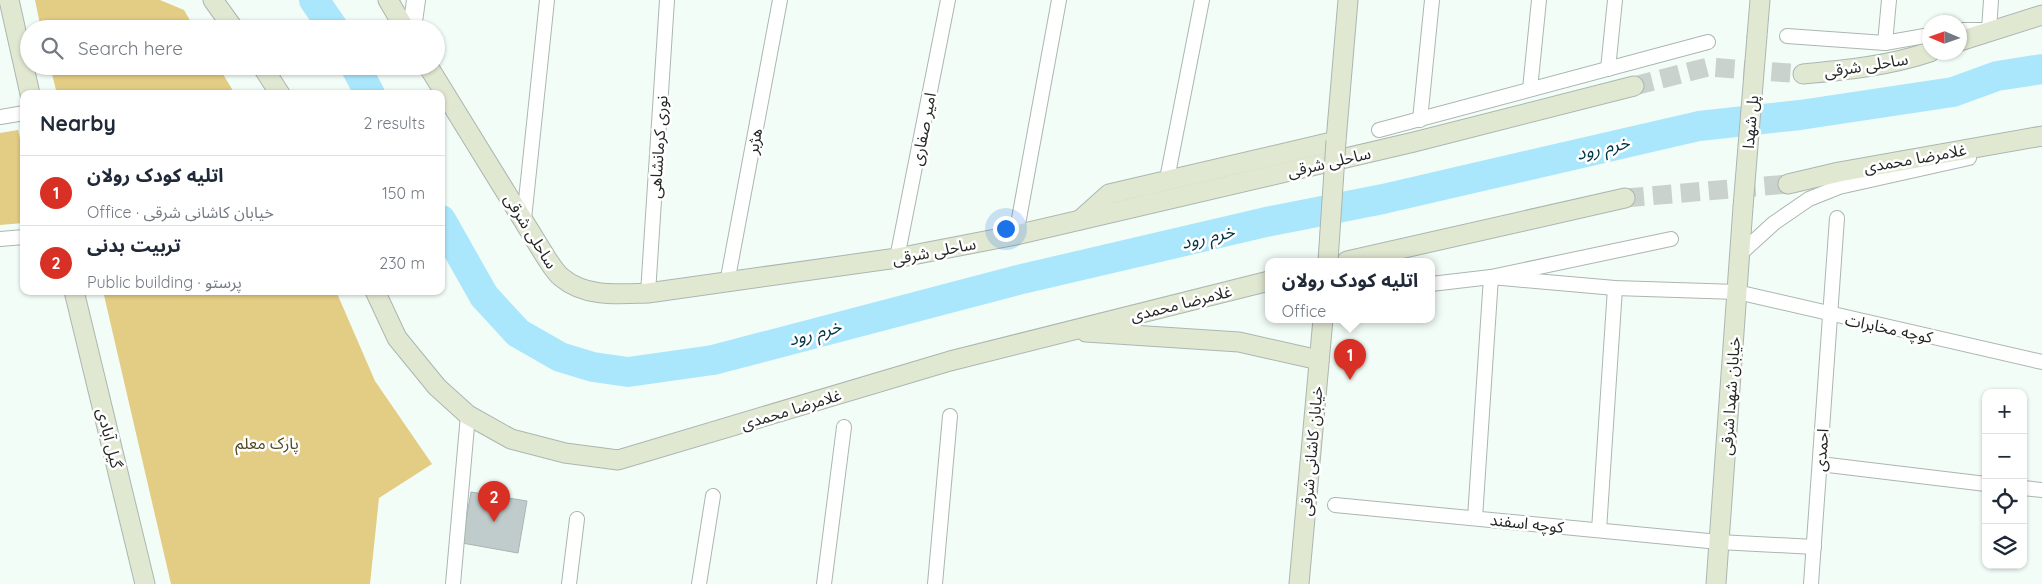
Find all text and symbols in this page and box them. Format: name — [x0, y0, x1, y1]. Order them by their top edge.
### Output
north arrow — [1922, 15, 1967, 60]
search box — [20, 20, 445, 75]
icon: search — [38, 34, 66, 62]
text: Search here — [78, 36, 183, 60]
street label: ساحلی شرقی — [1823, 48, 1909, 82]
street label: امیر صفاری — [906, 91, 940, 167]
street label: پل شهدا — [1738, 94, 1763, 150]
street label: نوری کرمانشاهی — [644, 95, 672, 199]
text: Nearby — [40, 110, 116, 136]
text: 2 results — [363, 113, 425, 133]
street label: هژبر — [742, 126, 766, 156]
water label: خرم رود — [1574, 130, 1633, 168]
street label: غلامرضا محمدی — [1862, 139, 1968, 177]
street label: ساحلی شرقی — [1285, 143, 1373, 181]
text: اتلیه کودک رولان — [87, 163, 224, 187]
text: 1 — [53, 183, 59, 203]
text: 150 m — [382, 183, 425, 203]
street label: ساحلی شرقی — [500, 190, 562, 272]
text: Office · خیابان کاشانی شرقی — [87, 202, 274, 222]
your location — [993, 216, 1019, 242]
water label: خرم رود — [1179, 219, 1238, 257]
text: تربیت بدنی — [87, 233, 181, 257]
street label: ساحلی شرقی — [890, 233, 978, 269]
text: 2 — [51, 253, 61, 273]
text: 230 m — [379, 253, 425, 273]
popup — [1265, 258, 1435, 323]
text: اتلیه کودک رولان — [1282, 268, 1418, 292]
text: Public building · پرستو — [87, 272, 242, 292]
street label: غلامرضا محمدی — [1128, 281, 1234, 325]
text: Office — [1282, 301, 1326, 321]
street label: کوچه مخابرات — [1843, 309, 1935, 348]
water label: خرم رود — [786, 314, 845, 353]
street label: خیابان شهدا شرقی — [1716, 336, 1744, 456]
pin: 1 — [1334, 339, 1366, 380]
street label: غلامرضا محمدی — [738, 384, 844, 434]
street label: خیابان کاشانی شرقی — [1295, 385, 1327, 517]
map controls — [1982, 389, 2027, 569]
button: + — [1982, 389, 2027, 434]
street label: گیل آبادی — [93, 406, 127, 470]
street label: احمدی — [1810, 428, 1832, 472]
park label: پارک معلم — [235, 433, 299, 456]
button: − — [1982, 434, 2027, 479]
button: locate — [1982, 479, 2027, 524]
pin: 2 — [478, 481, 510, 522]
street label: کوچه اسفند — [1489, 509, 1565, 538]
button: layers — [1982, 524, 2027, 569]

